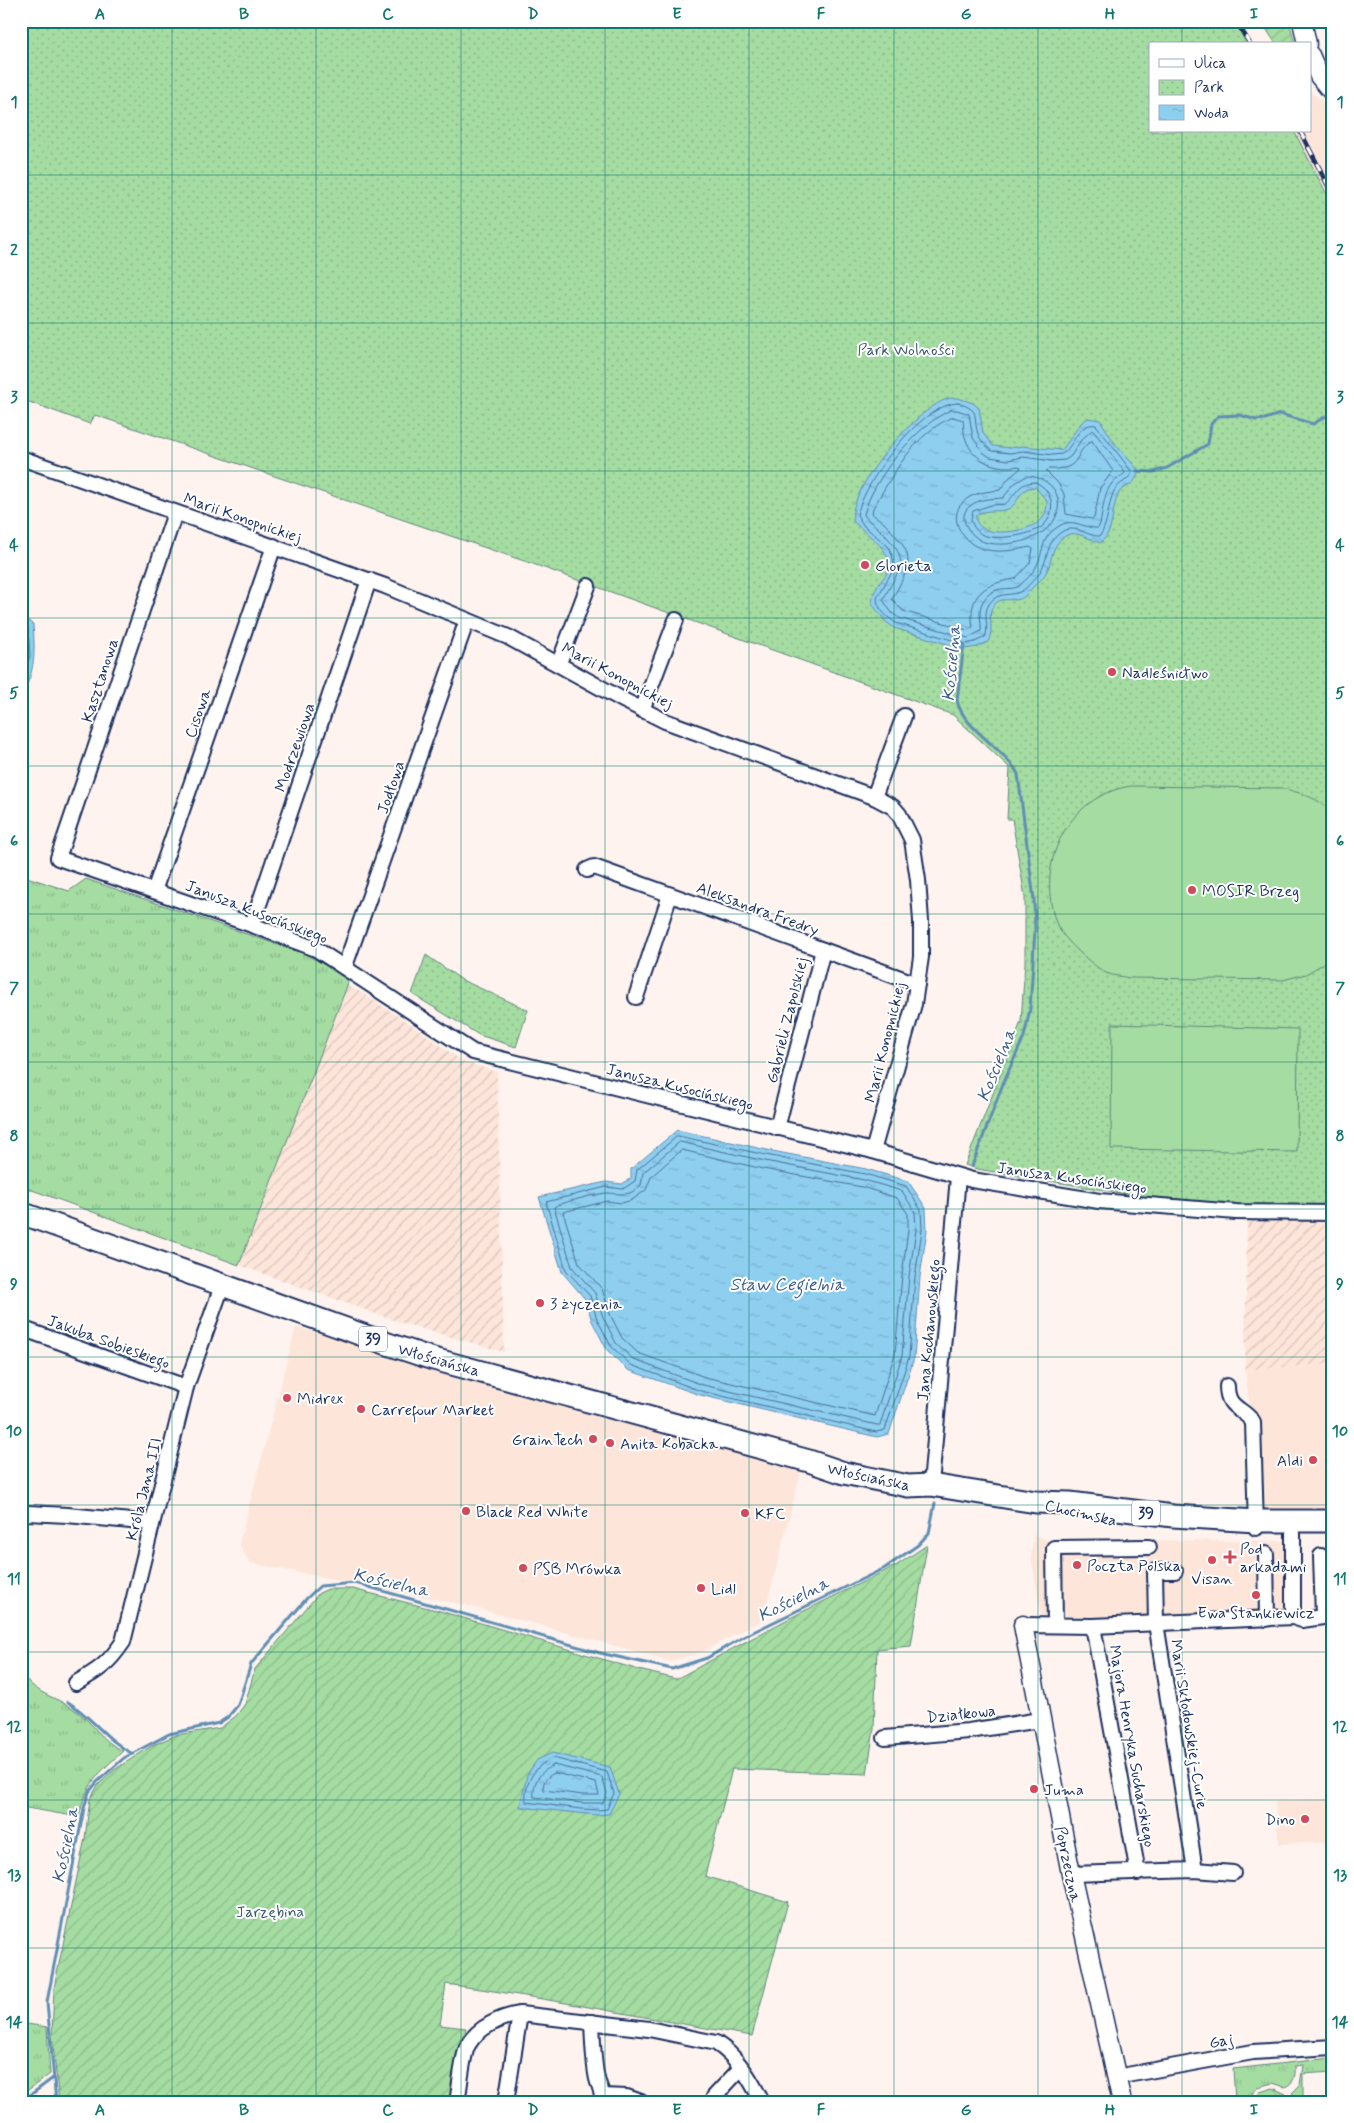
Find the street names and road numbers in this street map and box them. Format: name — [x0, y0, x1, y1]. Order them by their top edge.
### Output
street label: Marii Konopnickiej — [181, 488, 304, 548]
street label: Kasztanowa — [77, 636, 124, 725]
street label: Marii Konopnickiej — [558, 638, 677, 715]
street label: Cisowa — [180, 686, 217, 741]
street label: Modrzewiowa — [270, 700, 321, 795]
street label: Jodłowa — [373, 758, 410, 817]
street label: Janusza Kusocińskiego — [182, 876, 331, 950]
street label: Aleksandra Fredry — [693, 878, 822, 941]
street label: Gabrieli Zapolskiej — [762, 955, 813, 1086]
street label: Marii Konopnickiej — [860, 980, 911, 1105]
street label: Janusza Kusocińskiego — [604, 1059, 755, 1117]
street label: Janusza Kusocińskiego — [996, 1158, 1148, 1200]
street label: Jana Kochanowskiego — [913, 1258, 947, 1402]
street label: Jakuba Sobieskiego — [44, 1310, 173, 1375]
road number: 39 — [359, 1326, 387, 1352]
street label: Włościańska — [395, 1339, 482, 1382]
street label: Króla Jana III — [122, 1436, 167, 1543]
street label: Włościańska — [825, 1458, 912, 1496]
street label: Chocimska — [1043, 1495, 1119, 1532]
road number: 39 — [1132, 1500, 1160, 1526]
street label: Marii Skłodowskiej-Curie — [1165, 1638, 1212, 1811]
street label: Majora Henryka Sucharskiego — [1103, 1643, 1160, 1849]
street label: Działkowa — [926, 1700, 997, 1729]
street label: Poprzeczna — [1049, 1824, 1086, 1905]
street label: Gaj — [1207, 2029, 1235, 2054]

